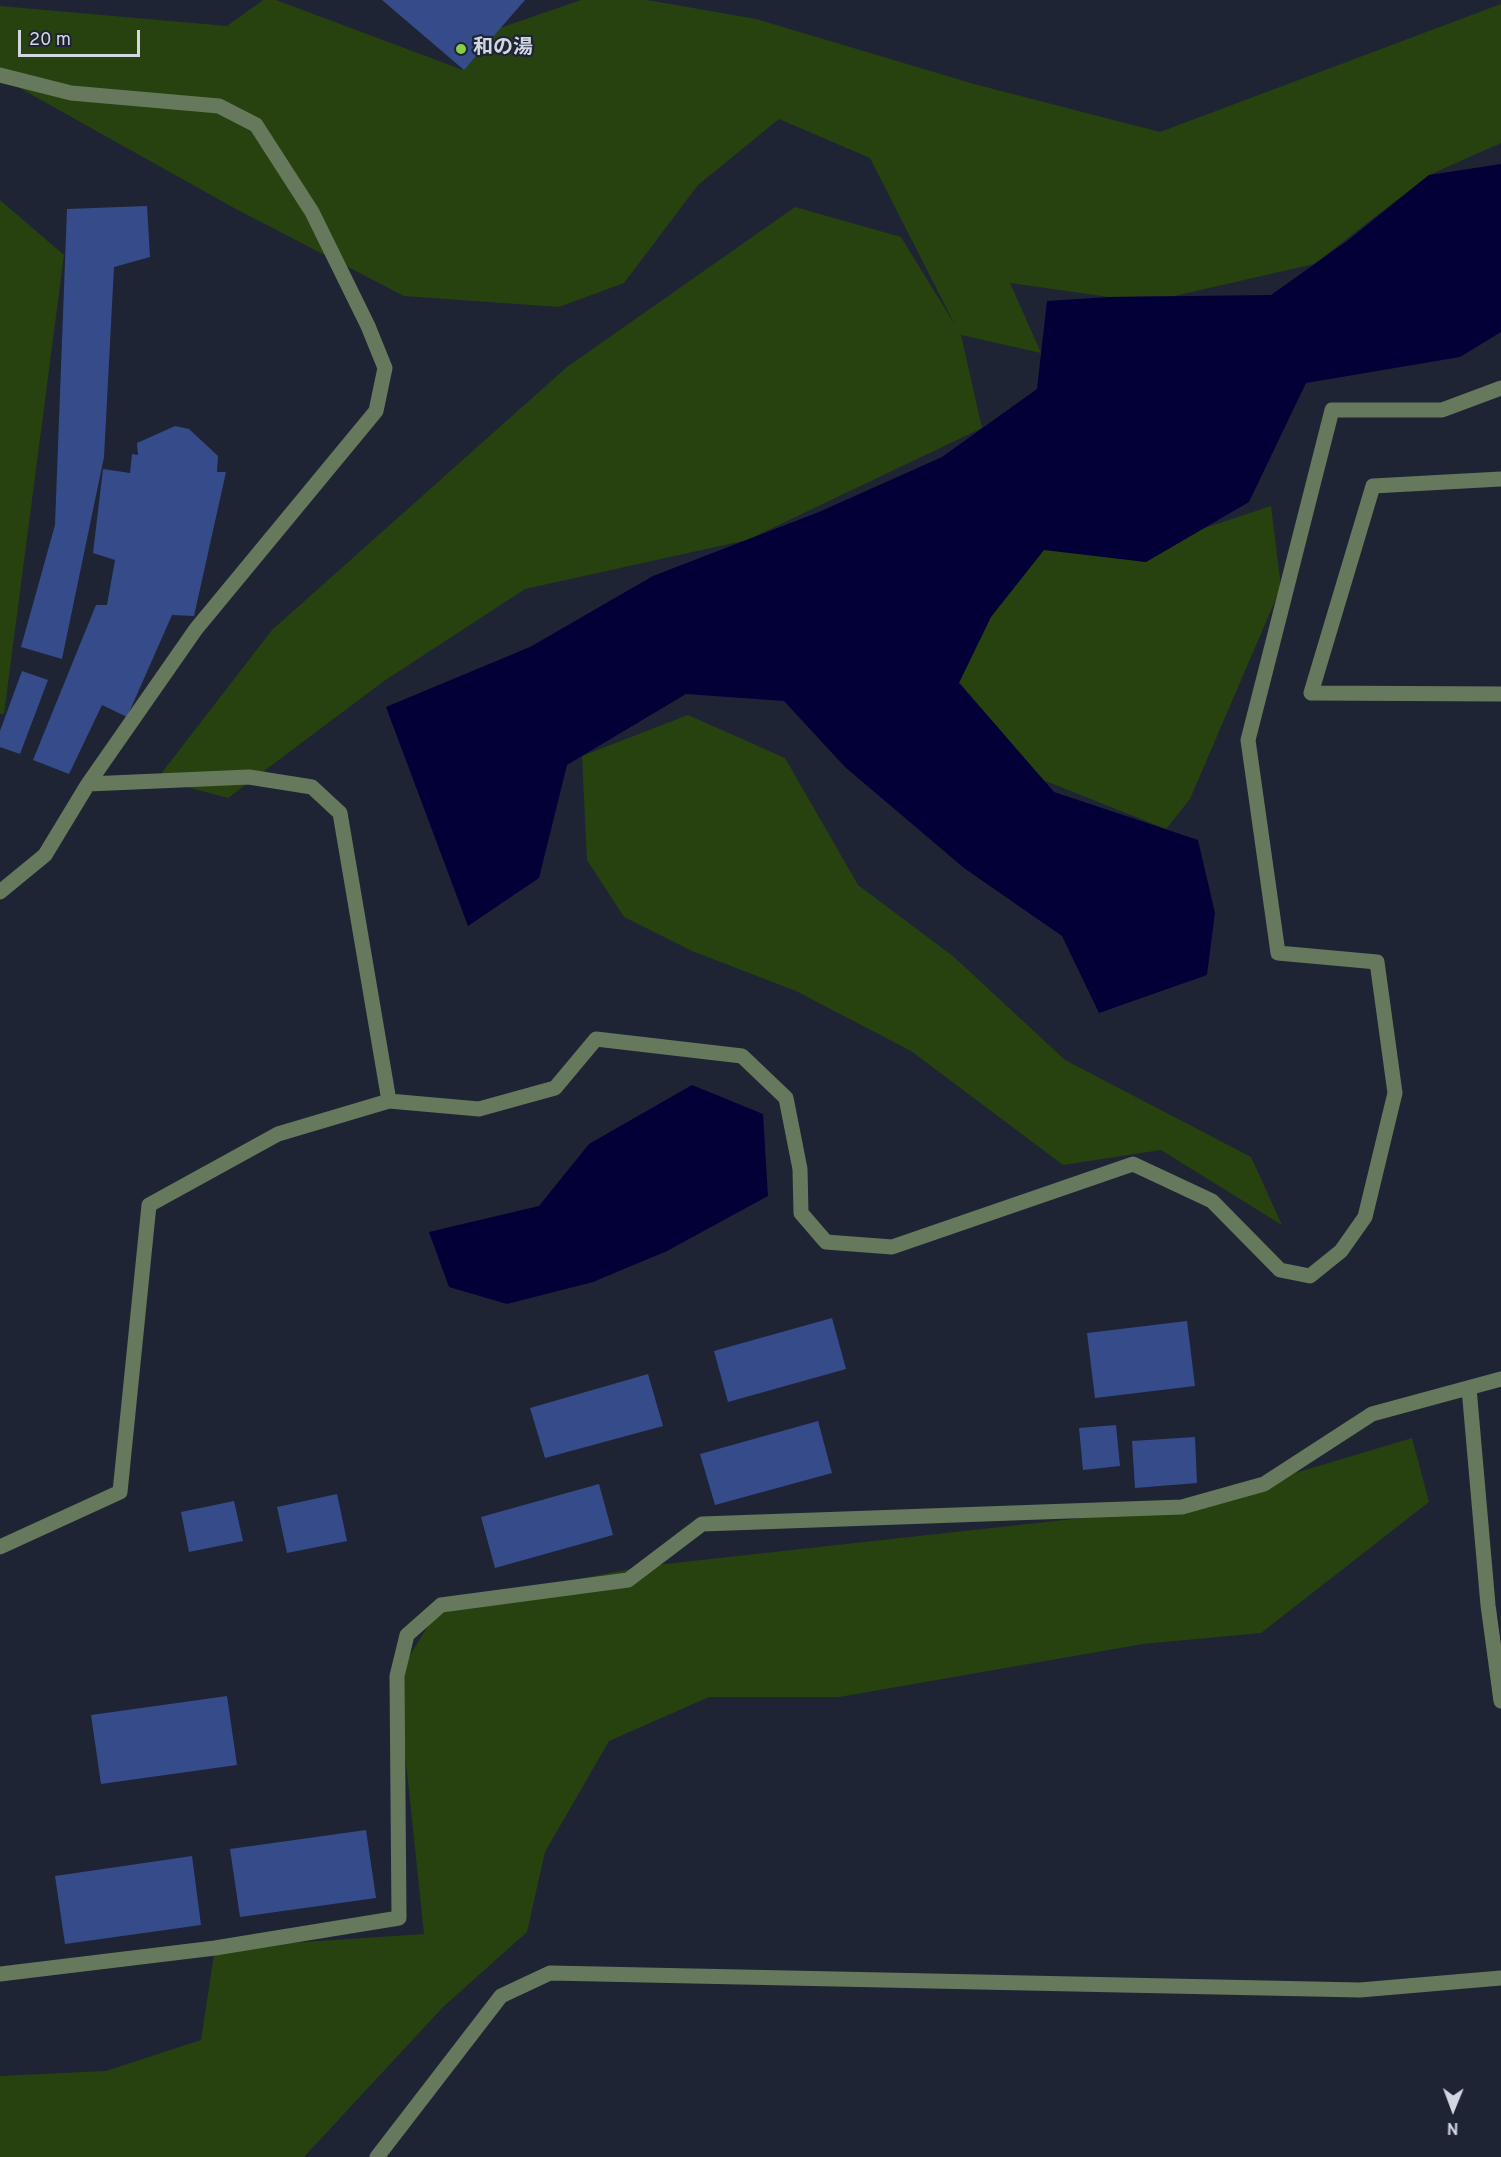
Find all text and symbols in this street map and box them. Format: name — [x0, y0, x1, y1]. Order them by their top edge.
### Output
scale bar — [21, 18, 142, 56]
text: 20 m — [29, 29, 71, 52]
place label: 和の湯 — [473, 37, 533, 61]
marker: 和の湯 — [454, 42, 468, 56]
north arrow — [1423, 2079, 1483, 2139]
text: N — [1447, 2117, 1459, 2137]

